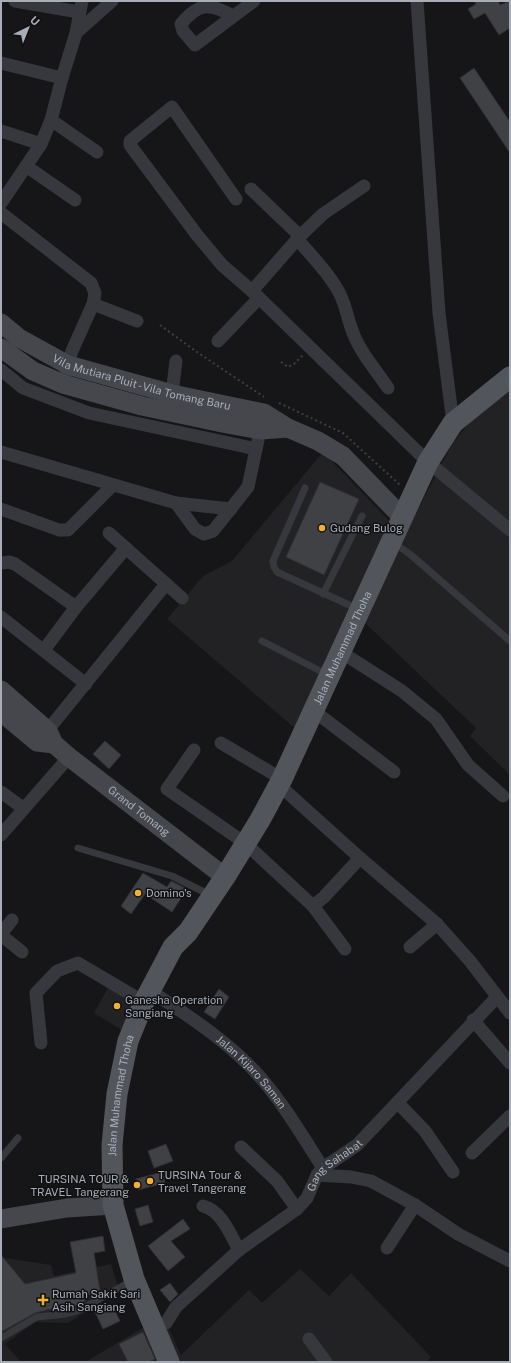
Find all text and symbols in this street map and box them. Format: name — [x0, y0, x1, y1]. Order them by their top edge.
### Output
north arrow — [8, 8, 48, 48]
text: U — [28, 14, 42, 28]
street label: Vila Mutiara Pluit - Vila Tomang Baru — [51, 352, 232, 412]
place label: Gudang Bulog — [330, 522, 403, 534]
marker: Gudang Bulog — [317, 523, 327, 533]
street label: Jalan Muhammad Thoha — [311, 589, 374, 706]
street label: Grand Tomang — [106, 783, 172, 839]
place label: Domino's — [146, 887, 192, 899]
marker: Domino's — [133, 888, 143, 898]
place label: Ganesha Operation Sangiang — [125, 994, 223, 1019]
marker: Ganesha Operation Sangiang — [112, 1001, 122, 1011]
street label: Jalan Muhammad Thoha — [106, 1033, 136, 1157]
street label: Jalan Kijaro Saman — [214, 1033, 289, 1111]
street label: Gang Sahabat — [305, 1137, 365, 1193]
place label: TURSINA Tour & Travel Tangerang — [158, 1169, 247, 1194]
place label: TURSINA TOUR & TRAVEL Tangerang — [31, 1173, 129, 1198]
marker: TURSINA Tour & Travel Tangerang — [145, 1176, 155, 1186]
marker: TURSINA TOUR & TRAVEL Tangerang — [132, 1180, 142, 1190]
place label: Rumah Sakit Sari Asih Sangiang — [52, 1288, 140, 1313]
marker: Rumah Sakit Sari Asih Sangiang — [37, 1294, 49, 1306]

